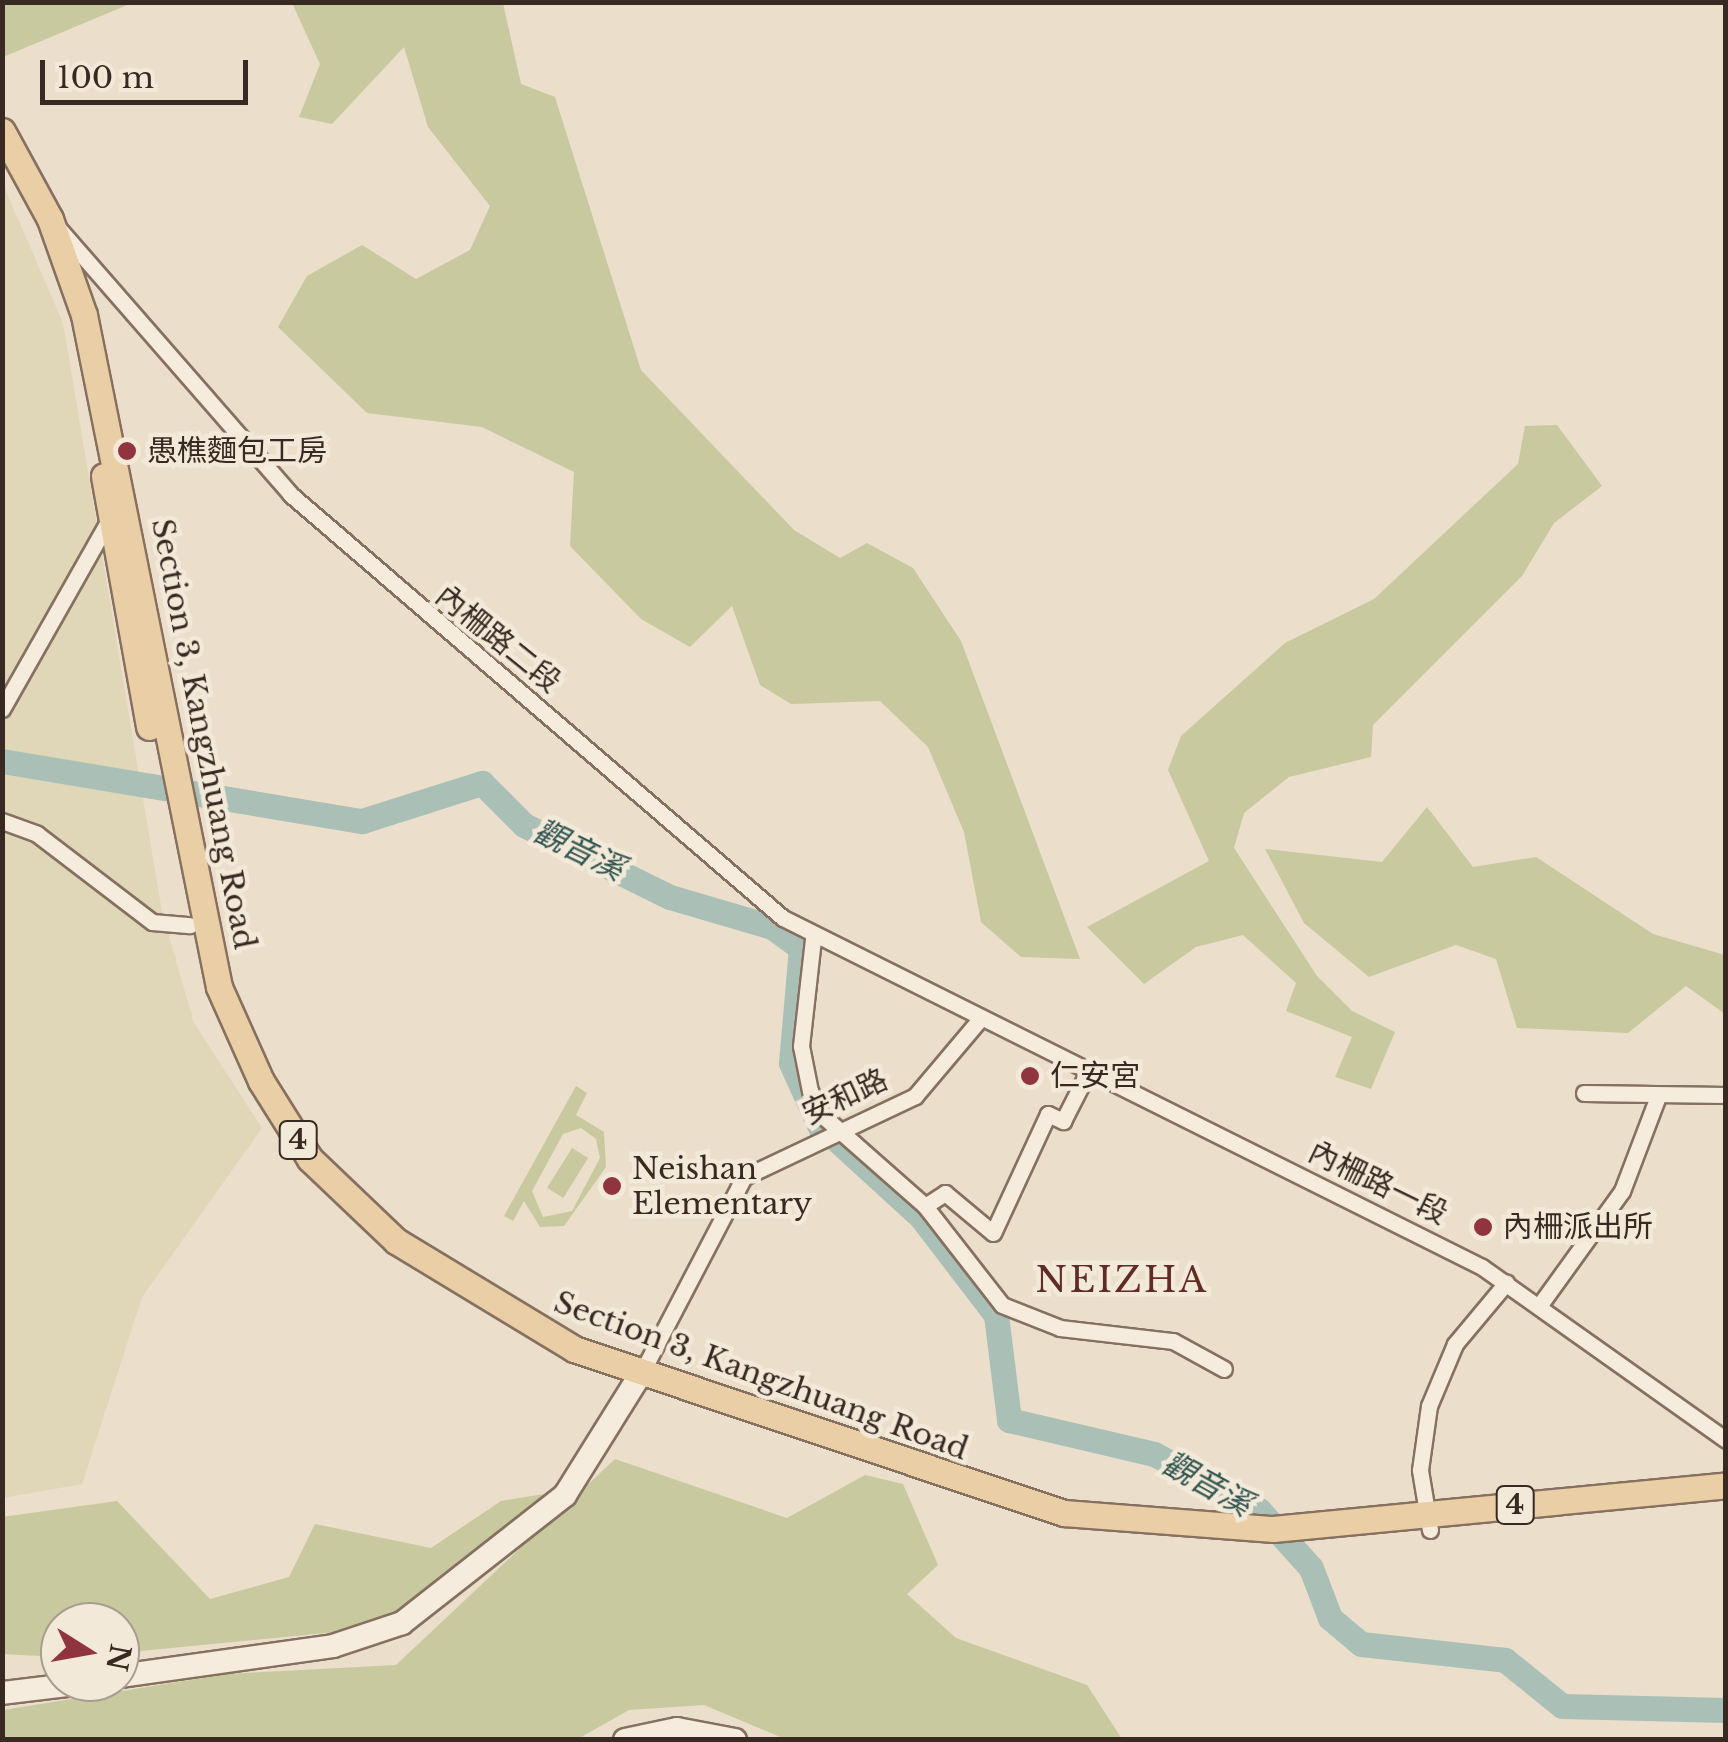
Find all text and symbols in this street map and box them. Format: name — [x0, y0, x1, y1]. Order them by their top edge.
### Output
scale bar — [45, 40, 252, 102]
text: 100 m — [57, 59, 154, 96]
place label: 愚樵麵包工房 — [147, 433, 327, 469]
marker: 愚樵麵包工房 — [116, 440, 138, 462]
street label: Section 3, Kangzhuang Road — [144, 516, 262, 952]
street label: 內柵路二段 — [428, 578, 568, 700]
water label: 觀音溪 — [527, 812, 631, 888]
place label: 仁安宮 — [1050, 1058, 1140, 1094]
street label: 安和路 — [797, 1062, 893, 1132]
marker: 仁安宮 — [1019, 1065, 1041, 1087]
road number: 4 — [278, 1117, 318, 1163]
street label: 內柵路一段 — [1303, 1134, 1453, 1232]
place label: Neishan Elementary — [632, 1151, 812, 1222]
marker: Neishan Elementary — [601, 1175, 623, 1197]
place label: 內柵派出所 — [1503, 1209, 1653, 1245]
marker: 內柵派出所 — [1472, 1216, 1494, 1238]
district label: NEIZHA — [1036, 1259, 1208, 1301]
street label: Section 3, Kangzhuang Road — [549, 1284, 973, 1468]
water label: 觀音溪 — [1156, 1444, 1258, 1524]
road number: 4 — [1495, 1482, 1535, 1528]
north arrow — [40, 1602, 140, 1702]
text: N — [98, 1641, 138, 1674]

